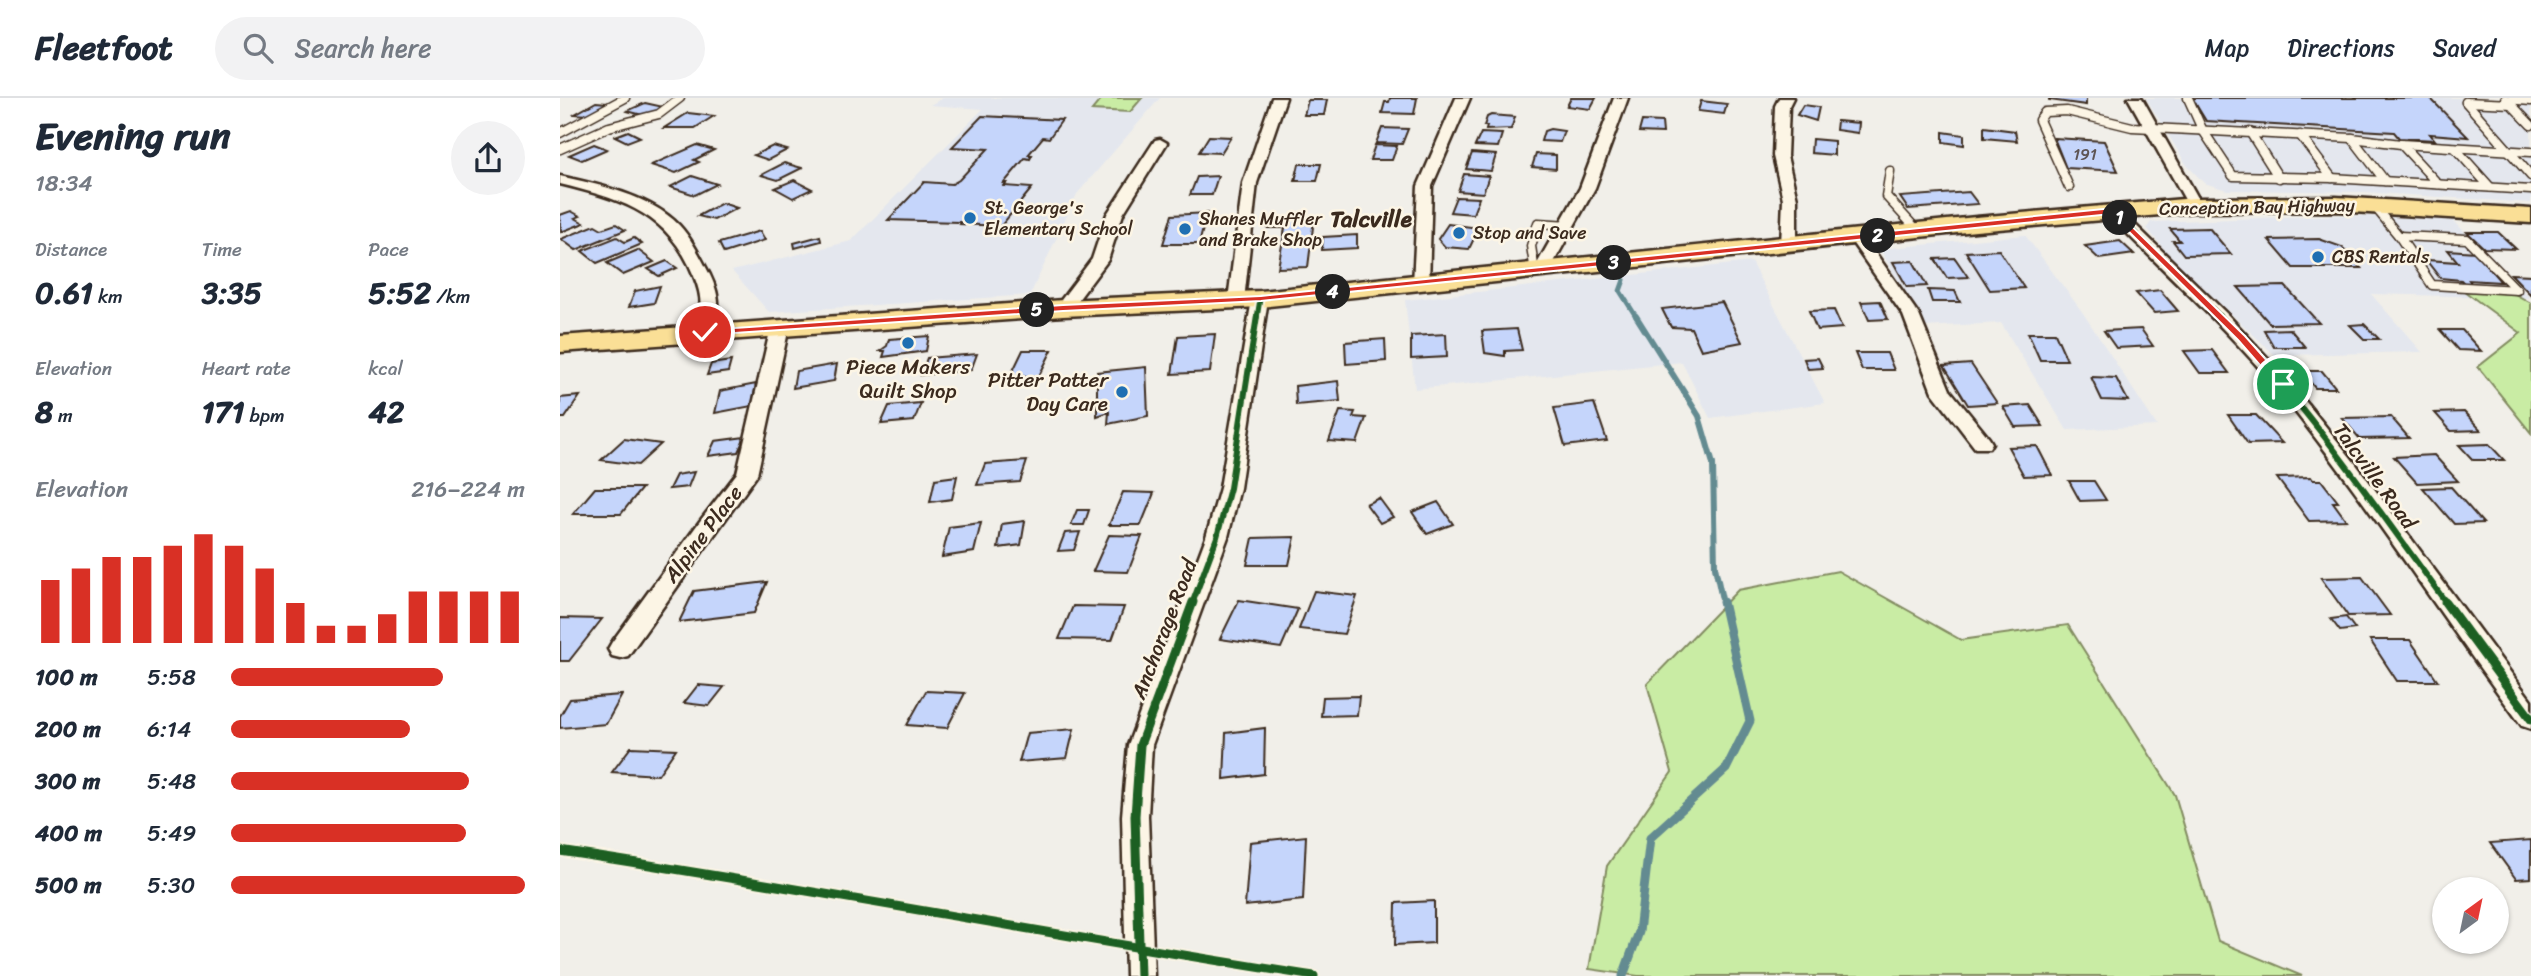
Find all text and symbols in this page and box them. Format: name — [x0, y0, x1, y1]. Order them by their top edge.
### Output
search box — [215, 17, 705, 80]
text: Fleetfoot — [35, 19, 173, 77]
text: Search here — [295, 25, 432, 71]
text: Map — [2205, 27, 2249, 69]
text: Directions — [2287, 27, 2395, 69]
text: Saved — [2433, 27, 2496, 69]
icon: search — [239, 29, 277, 67]
text: Evening run — [35, 103, 231, 170]
button: share — [451, 121, 525, 195]
house number: 191 — [2073, 140, 2097, 169]
text: 18:34 — [35, 163, 93, 204]
street label: Conception Bay Highway — [2159, 189, 2356, 225]
place label: St. George's Elementary School — [984, 192, 1133, 245]
district label: Talcville — [1330, 199, 1413, 240]
pin: 1 — [2102, 200, 2138, 236]
text: 1 — [2115, 201, 2124, 234]
place label: Shanes Muffler and Brake Shop — [1199, 203, 1323, 256]
marker: St. George's Elementary School — [962, 210, 978, 226]
place label: Stop and Save — [1473, 217, 1586, 249]
pin: 2 — [1860, 218, 1896, 254]
text: 2 — [1872, 219, 1883, 252]
marker: Shanes Muffler and Brake Shop — [1177, 221, 1193, 237]
marker: Stop and Save — [1451, 225, 1467, 241]
text: Distance — [35, 233, 107, 266]
text: Time — [202, 233, 242, 266]
text: Pace — [368, 233, 409, 266]
place label: CBS Rentals — [2332, 241, 2430, 273]
pin: 3 — [1596, 246, 1632, 280]
text: 3 — [1608, 246, 1619, 279]
marker: CBS Rentals — [2310, 249, 2326, 265]
text: 0.61 — [35, 266, 93, 320]
text: 3:35 — [202, 266, 262, 320]
text: 5:52 — [368, 266, 431, 320]
pin: 4 — [1316, 274, 1350, 310]
text: 4 — [1327, 275, 1338, 308]
text: km — [93, 280, 123, 313]
text: /km — [431, 280, 470, 313]
pin: 5 — [1020, 292, 1054, 328]
text: 5 — [1031, 293, 1042, 326]
pin — [675, 302, 735, 362]
icon: check — [686, 313, 724, 351]
marker: Piece Makers Quilt Shop — [900, 335, 916, 351]
place label: Piece Makers Quilt Shop — [846, 348, 970, 410]
text: Elevation — [35, 352, 112, 385]
text: Heart rate — [202, 352, 291, 385]
text: kcal — [368, 352, 403, 385]
pin — [2253, 354, 2313, 414]
place label: Pitter Patter Day Care — [988, 361, 1109, 423]
icon: arrive — [2264, 365, 2302, 403]
marker: Pitter Patter Day Care — [1114, 384, 1130, 400]
text: 8 — [35, 385, 53, 439]
text: 171 — [202, 385, 245, 439]
text: 42 — [368, 385, 404, 439]
text: m — [53, 399, 73, 432]
text: bpm — [245, 399, 285, 432]
street label: Talcville Road — [2323, 414, 2428, 539]
text: Elevation — [35, 469, 128, 510]
text: 216–224 m — [411, 469, 525, 510]
street label: Alpine Place — [653, 477, 753, 592]
street label: Anchorage Road — [1119, 551, 1209, 706]
text: 100 m — [35, 657, 98, 698]
text: 5:58 — [147, 657, 196, 698]
text: 200 m — [35, 709, 101, 750]
text: 6:14 — [147, 709, 191, 750]
text: 300 m — [35, 761, 100, 802]
text: 5:48 — [147, 761, 196, 802]
text: 400 m — [35, 813, 102, 854]
text: 5:49 — [147, 813, 197, 854]
text: 500 m — [35, 865, 102, 906]
text: 5:30 — [147, 865, 195, 906]
north arrow — [2432, 877, 2510, 954]
map controls — [2432, 877, 2509, 954]

